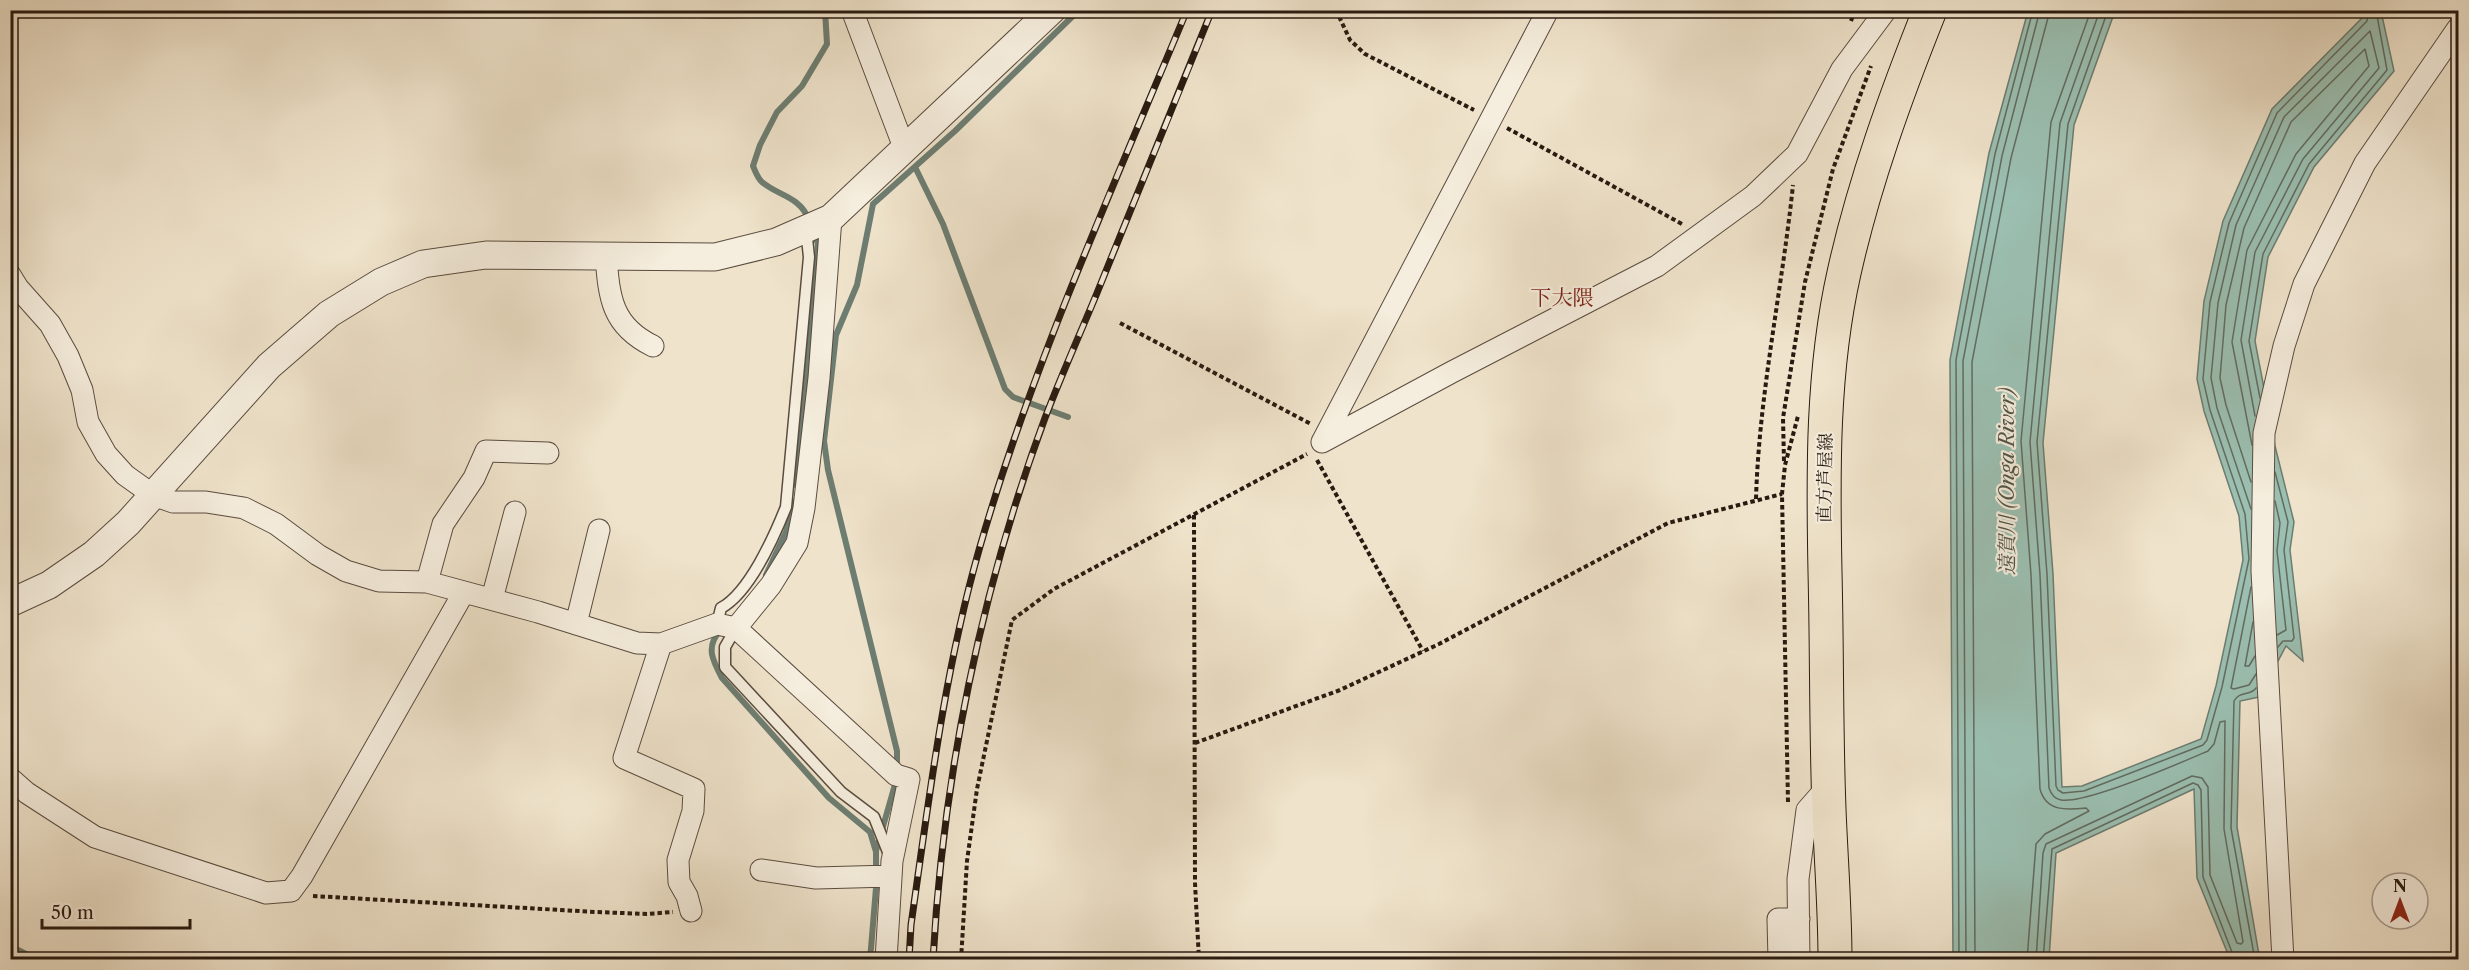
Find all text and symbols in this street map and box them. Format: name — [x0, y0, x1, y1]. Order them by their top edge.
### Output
district label: 下大隈 — [1531, 285, 1594, 310]
water label: 遠賀川 (Onga River) — [1995, 387, 2019, 575]
street label: 直方芦屋線 — [1813, 433, 1837, 523]
north arrow — [2370, 871, 2430, 931]
text: N — [2393, 876, 2407, 896]
scale bar — [42, 892, 190, 930]
text: 50 m — [51, 902, 94, 924]

